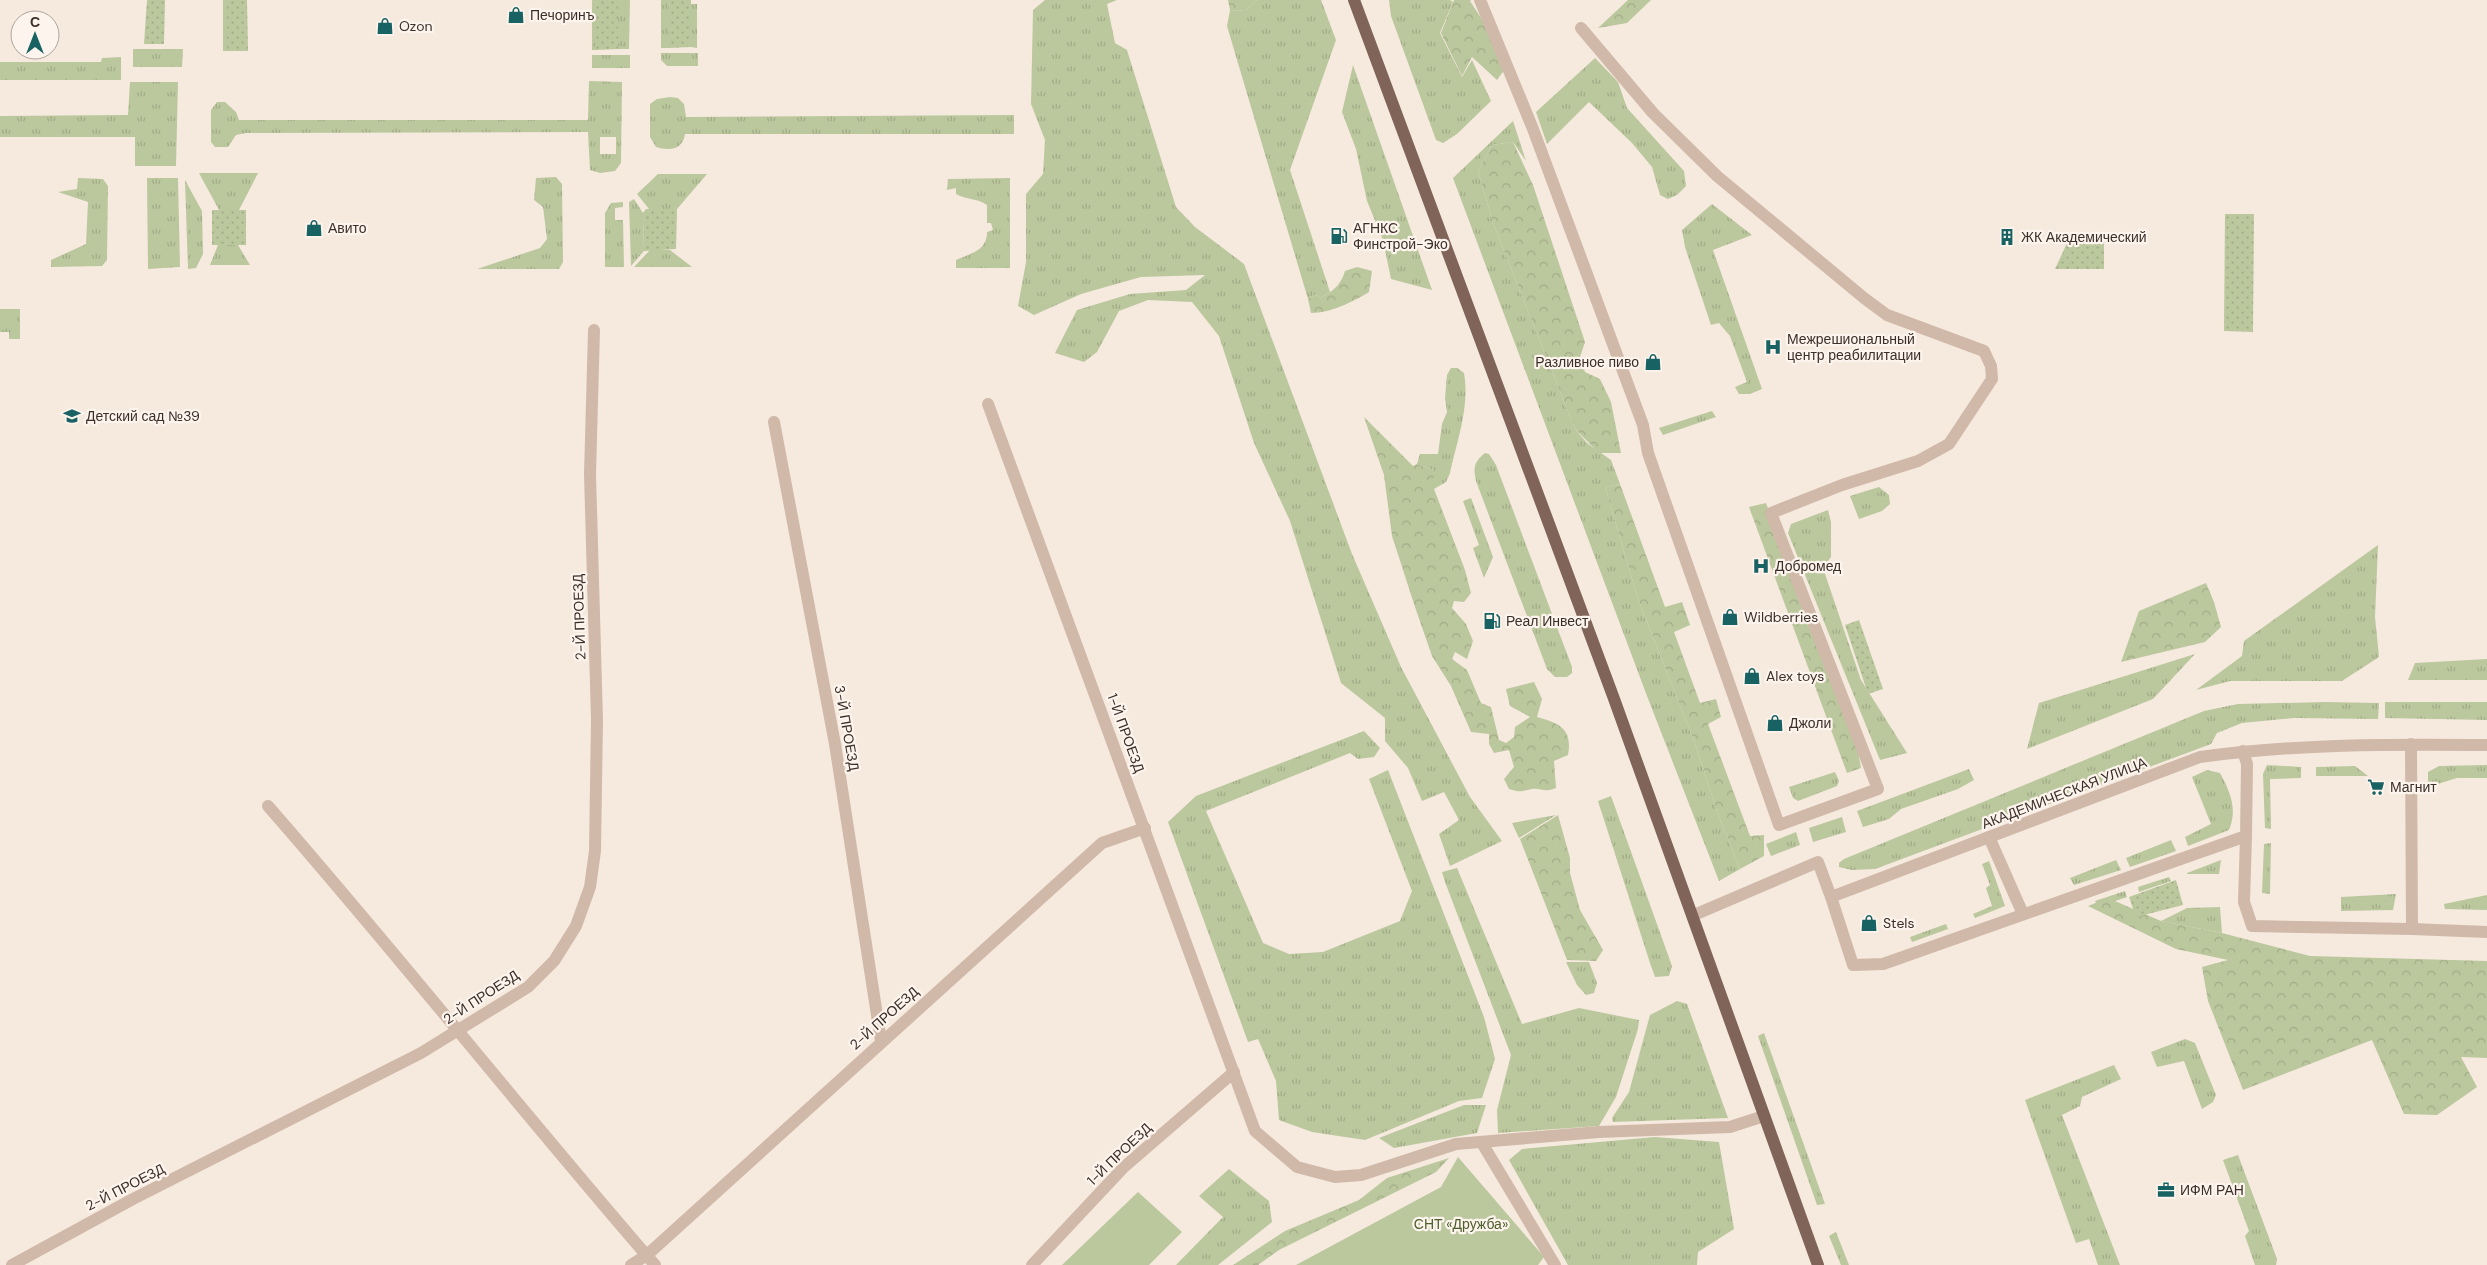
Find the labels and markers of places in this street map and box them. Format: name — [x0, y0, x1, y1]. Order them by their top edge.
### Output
shop icon: Печоринъ — [506, 5, 526, 25]
place label: Печоринъ — [530, 6, 595, 24]
shop icon: Ozon — [375, 16, 395, 36]
place label: Ozon — [399, 17, 433, 35]
shop icon: Авито — [304, 218, 324, 238]
place label: Авито — [328, 219, 367, 237]
place label: АГНКС Финстрой-Эко — [1353, 219, 1448, 253]
fuel station icon: АГНКС Финстрой-Эко — [1329, 226, 1349, 246]
building icon: ЖК Академический — [1997, 227, 2017, 247]
place label: ЖК Академический — [2021, 228, 2147, 246]
place label: Межрешиональный центр реабилитации — [1787, 330, 1921, 364]
hospital icon: Межрешиональный центр реабилитации — [1763, 337, 1783, 357]
shop icon: Разливное пиво — [1643, 352, 1663, 372]
place label: Разливное пиво — [1535, 353, 1639, 371]
school or university icon: Детский сад №39 — [62, 406, 82, 426]
place label: Детский сад №39 — [86, 407, 200, 425]
hospital icon: Добромед — [1751, 556, 1771, 576]
place label: Добромед — [1775, 557, 1841, 575]
shop icon: Wildberries — [1720, 607, 1740, 627]
place label: Wildberries — [1744, 608, 1818, 626]
fuel station icon: Реал Инвест — [1482, 611, 1502, 631]
place label: Реал Инвест — [1506, 612, 1589, 630]
shop icon: Alex toys — [1742, 666, 1762, 686]
place label: Alex toys — [1766, 667, 1824, 685]
shop icon: Джоли — [1765, 713, 1785, 733]
place label: Джоли — [1789, 714, 1831, 732]
supermarket icon: Магнит — [2366, 777, 2386, 797]
place label: Магнит — [2390, 778, 2437, 796]
shop icon: Stels — [1859, 913, 1879, 933]
place label: Stels — [1883, 914, 1915, 932]
office icon: ИФМ РАН — [2156, 1180, 2176, 1200]
place label: ИФМ РАН — [2180, 1181, 2244, 1199]

